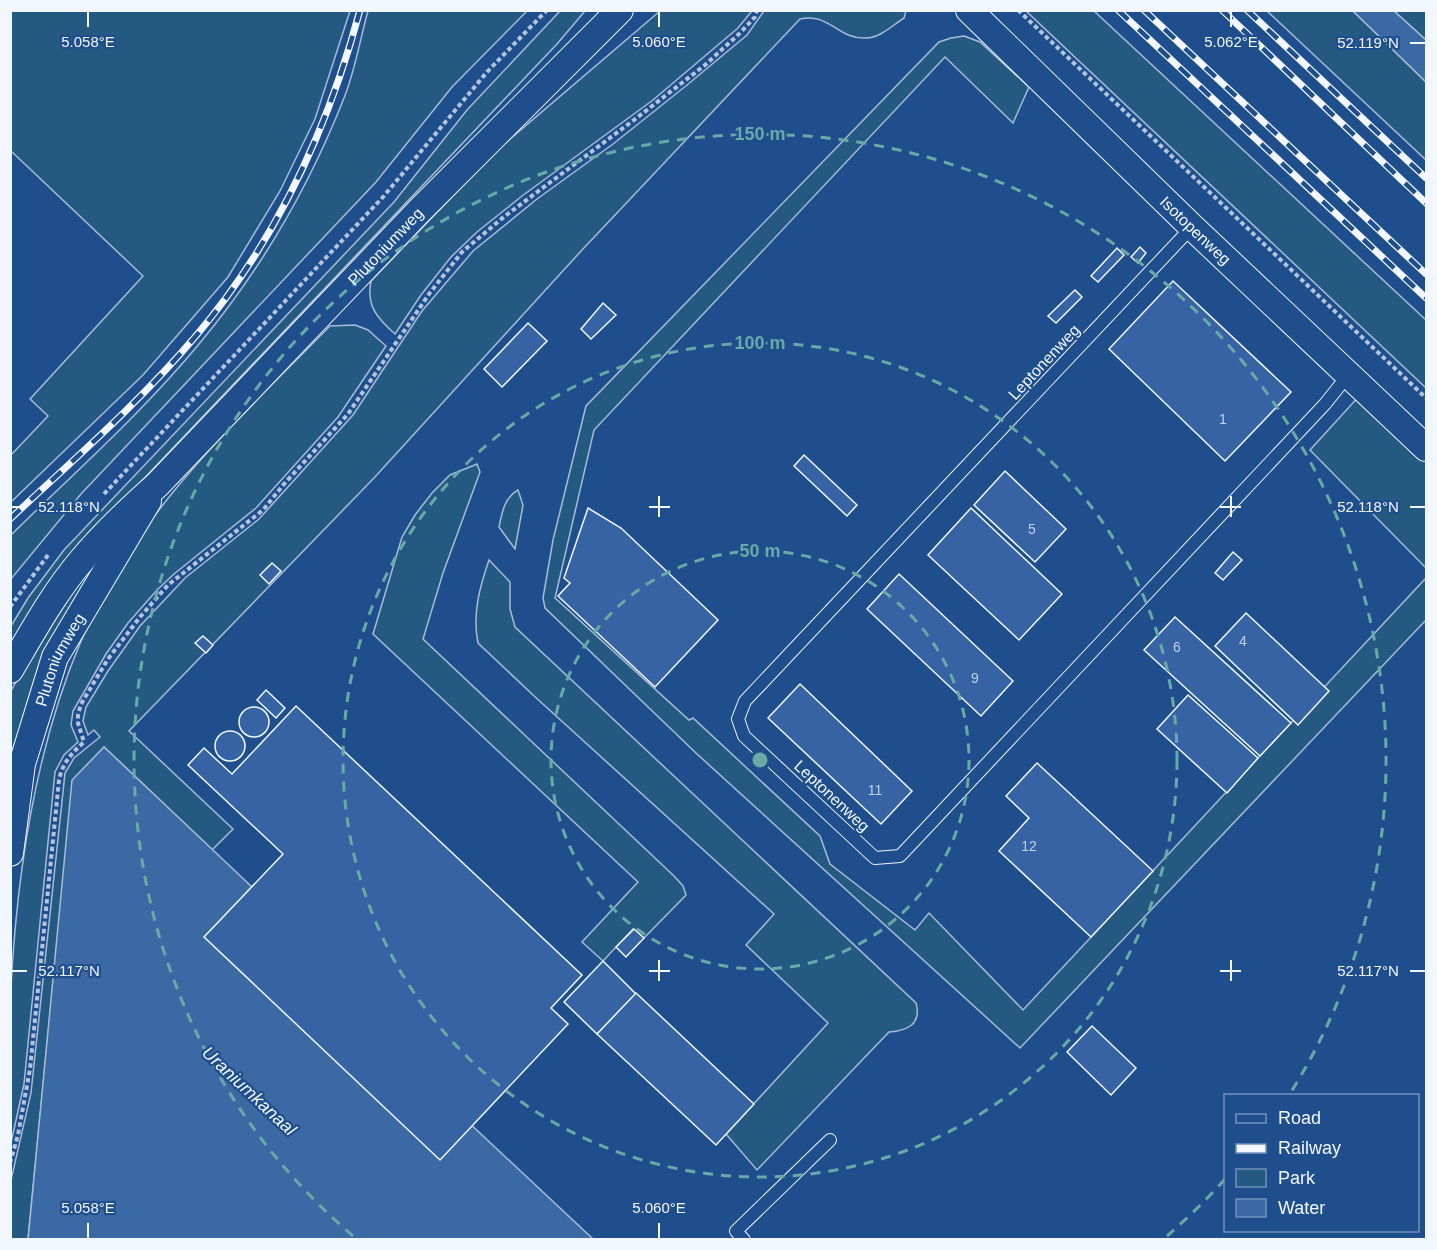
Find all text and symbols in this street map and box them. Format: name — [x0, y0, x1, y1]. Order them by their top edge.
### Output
text: 5.058°E — [61, 33, 115, 50]
text: 5.060°E — [632, 33, 686, 50]
text: 5.062°E — [1204, 33, 1258, 50]
text: 52.119°N — [1337, 34, 1399, 51]
text: 150 m — [734, 124, 786, 144]
street label: Isotopenweg — [1157, 193, 1234, 268]
street label: Plutoniumweg — [344, 204, 426, 289]
street label: Leptonenweg — [1005, 321, 1083, 403]
text: 100 m — [734, 333, 786, 353]
house number: 1 — [1219, 411, 1227, 427]
text: 52.118°N — [38, 498, 100, 515]
text: 52.118°N — [1337, 498, 1399, 515]
house number: 5 — [1028, 521, 1036, 537]
text: 50 m — [739, 541, 781, 561]
street label: Plutoniumweg — [32, 610, 88, 708]
house number: 4 — [1239, 633, 1247, 649]
house number: 6 — [1173, 639, 1181, 655]
house number: 9 — [971, 670, 979, 686]
centre of rings — [750, 750, 770, 770]
street label: Leptonenweg — [791, 757, 873, 835]
house number: 11 — [868, 782, 882, 798]
house number: 12 — [1021, 838, 1037, 854]
text: 52.117°N — [38, 962, 100, 979]
text: 52.117°N — [1337, 962, 1399, 979]
water label: Uraniumkanaal — [198, 1042, 301, 1140]
legend — [1224, 1094, 1419, 1232]
text: Road — [1278, 1108, 1321, 1128]
text: Railway — [1278, 1138, 1341, 1158]
text: Park — [1278, 1168, 1316, 1188]
text: Water — [1278, 1198, 1325, 1218]
text: 5.058°E — [61, 1199, 115, 1216]
text: 5.060°E — [632, 1199, 686, 1216]

